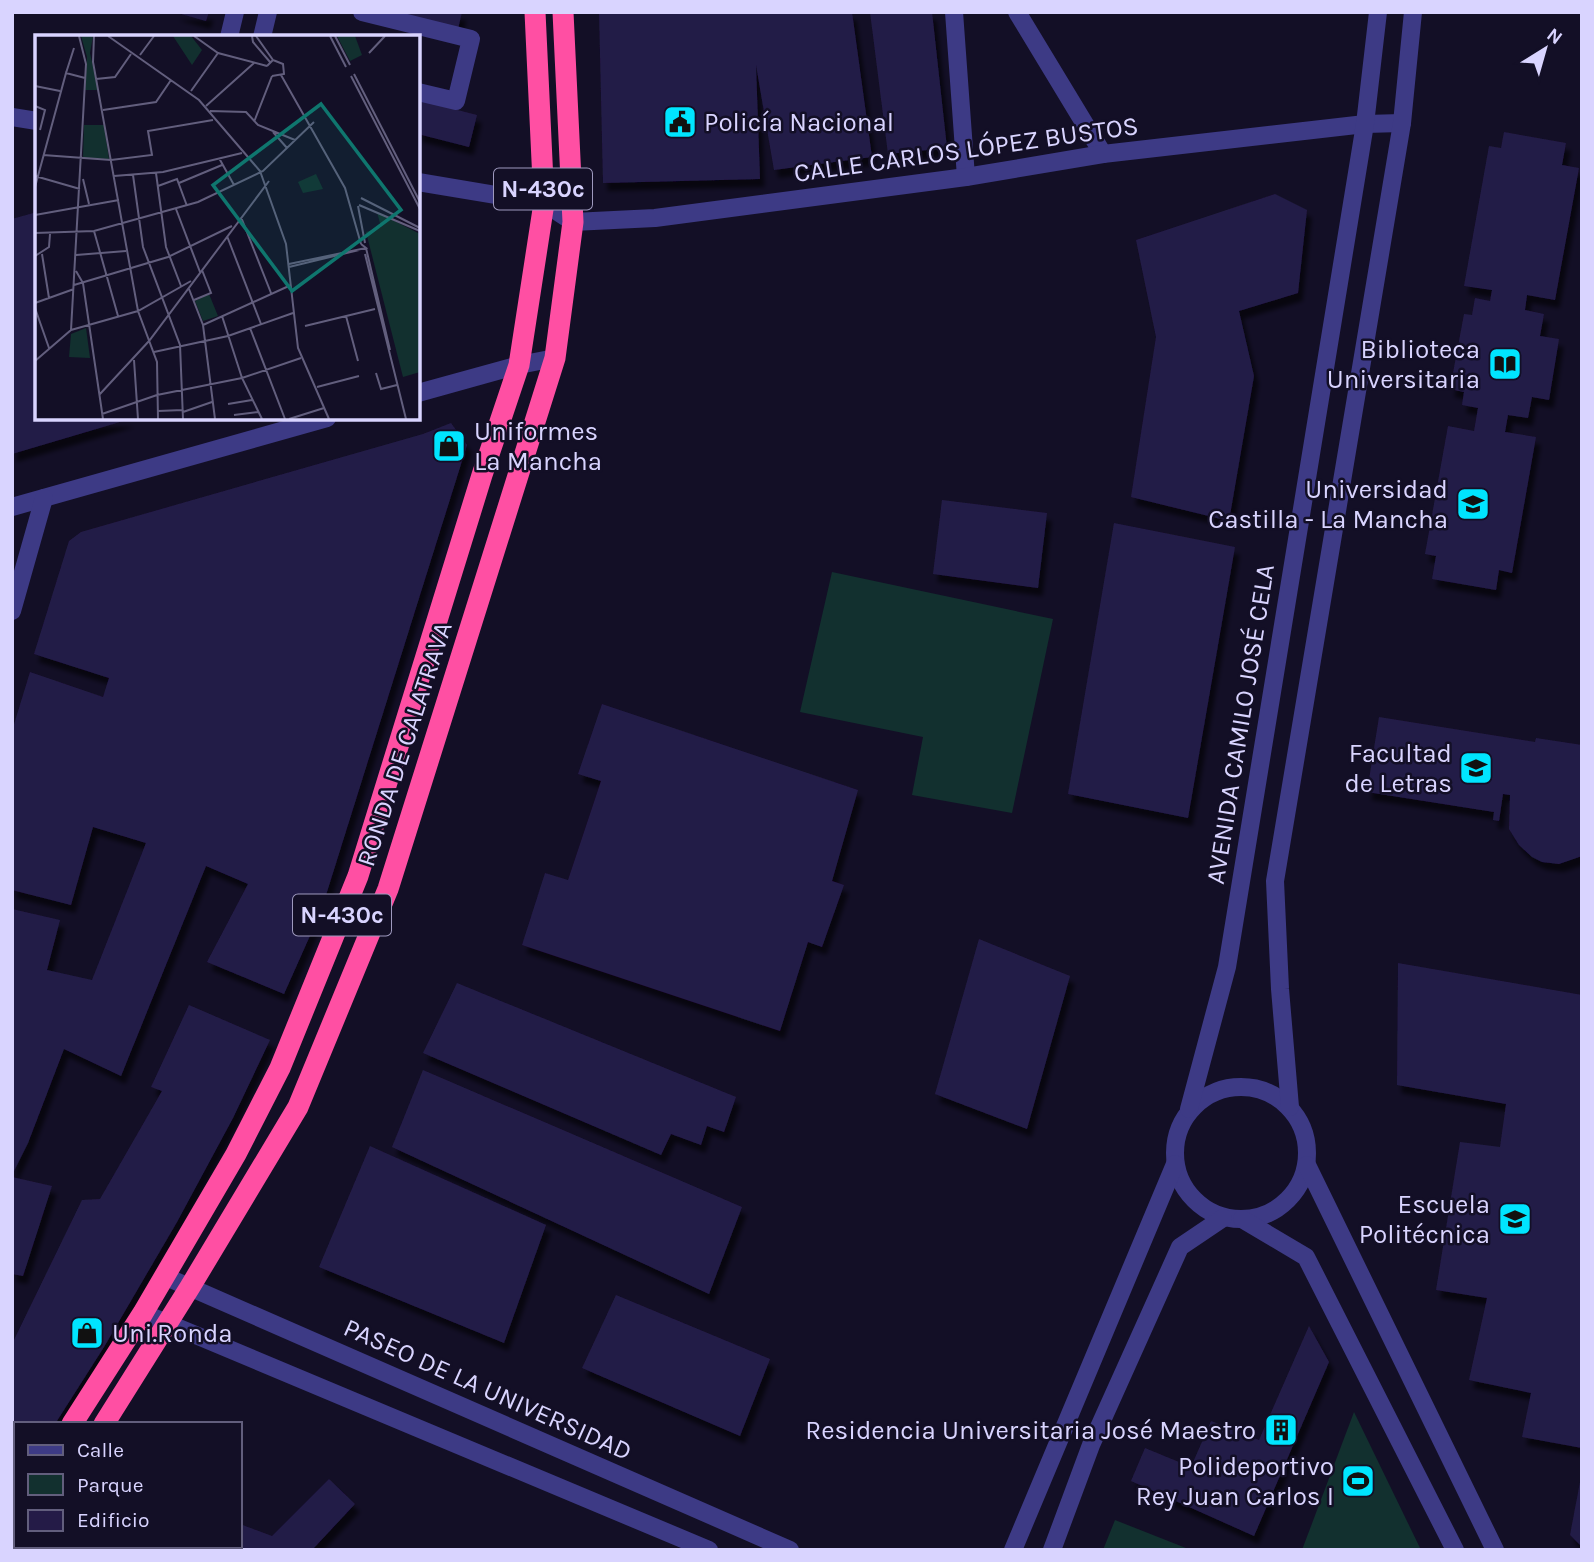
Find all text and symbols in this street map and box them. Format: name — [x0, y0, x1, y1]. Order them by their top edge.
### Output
north arrow — [1510, 14, 1580, 84]
text: N — [1543, 23, 1567, 49]
inset map — [35, 35, 420, 420]
public building icon: Policía Nacional — [661, 103, 699, 141]
place label: Policía Nacional — [704, 107, 894, 138]
street label: CALLE CARLOS LÓPEZ BUSTOS — [792, 109, 1140, 189]
road number: N-430c — [494, 168, 592, 210]
place label: Biblioteca Universitaria — [1327, 334, 1480, 395]
library icon: Biblioteca Universitaria — [1486, 345, 1524, 383]
place label: Uniformes La Mancha — [474, 416, 602, 477]
shop icon: Uniformes La Mancha — [430, 427, 468, 465]
place label: Universidad Castilla - La Mancha — [1208, 474, 1448, 535]
school or university icon: Universidad Castilla - La Mancha — [1454, 485, 1492, 523]
street label: AVENIDA CAMILO JOSÉ CELA — [1199, 562, 1281, 886]
street label: RONDA DE CALATRAVA — [350, 618, 459, 870]
place label: Facultad de Letras — [1344, 738, 1452, 799]
school or university icon: Facultad de Letras — [1457, 749, 1495, 787]
road number: N-430c — [293, 894, 391, 936]
place label: Escuela Politécnica — [1359, 1189, 1490, 1250]
school or university icon: Escuela Politécnica — [1496, 1200, 1534, 1238]
street label: PASEO DE LA UNIVERSIDAD — [339, 1312, 637, 1467]
shop icon: Uni.Ronda — [68, 1314, 106, 1352]
place label: Uni.Ronda — [112, 1318, 233, 1349]
building icon: Residencia Universitaria José Maestro — [1262, 1411, 1300, 1449]
place label: Residencia Universitaria José Maestro — [805, 1415, 1256, 1446]
legend — [14, 1422, 242, 1548]
text: Calle — [77, 1438, 124, 1462]
place label: Polideportivo Rey Juan Carlos I — [1136, 1451, 1334, 1512]
sports icon: Polideportivo Rey Juan Carlos I — [1339, 1462, 1377, 1500]
text: Parque — [77, 1473, 144, 1497]
text: Edificio — [77, 1508, 150, 1532]

